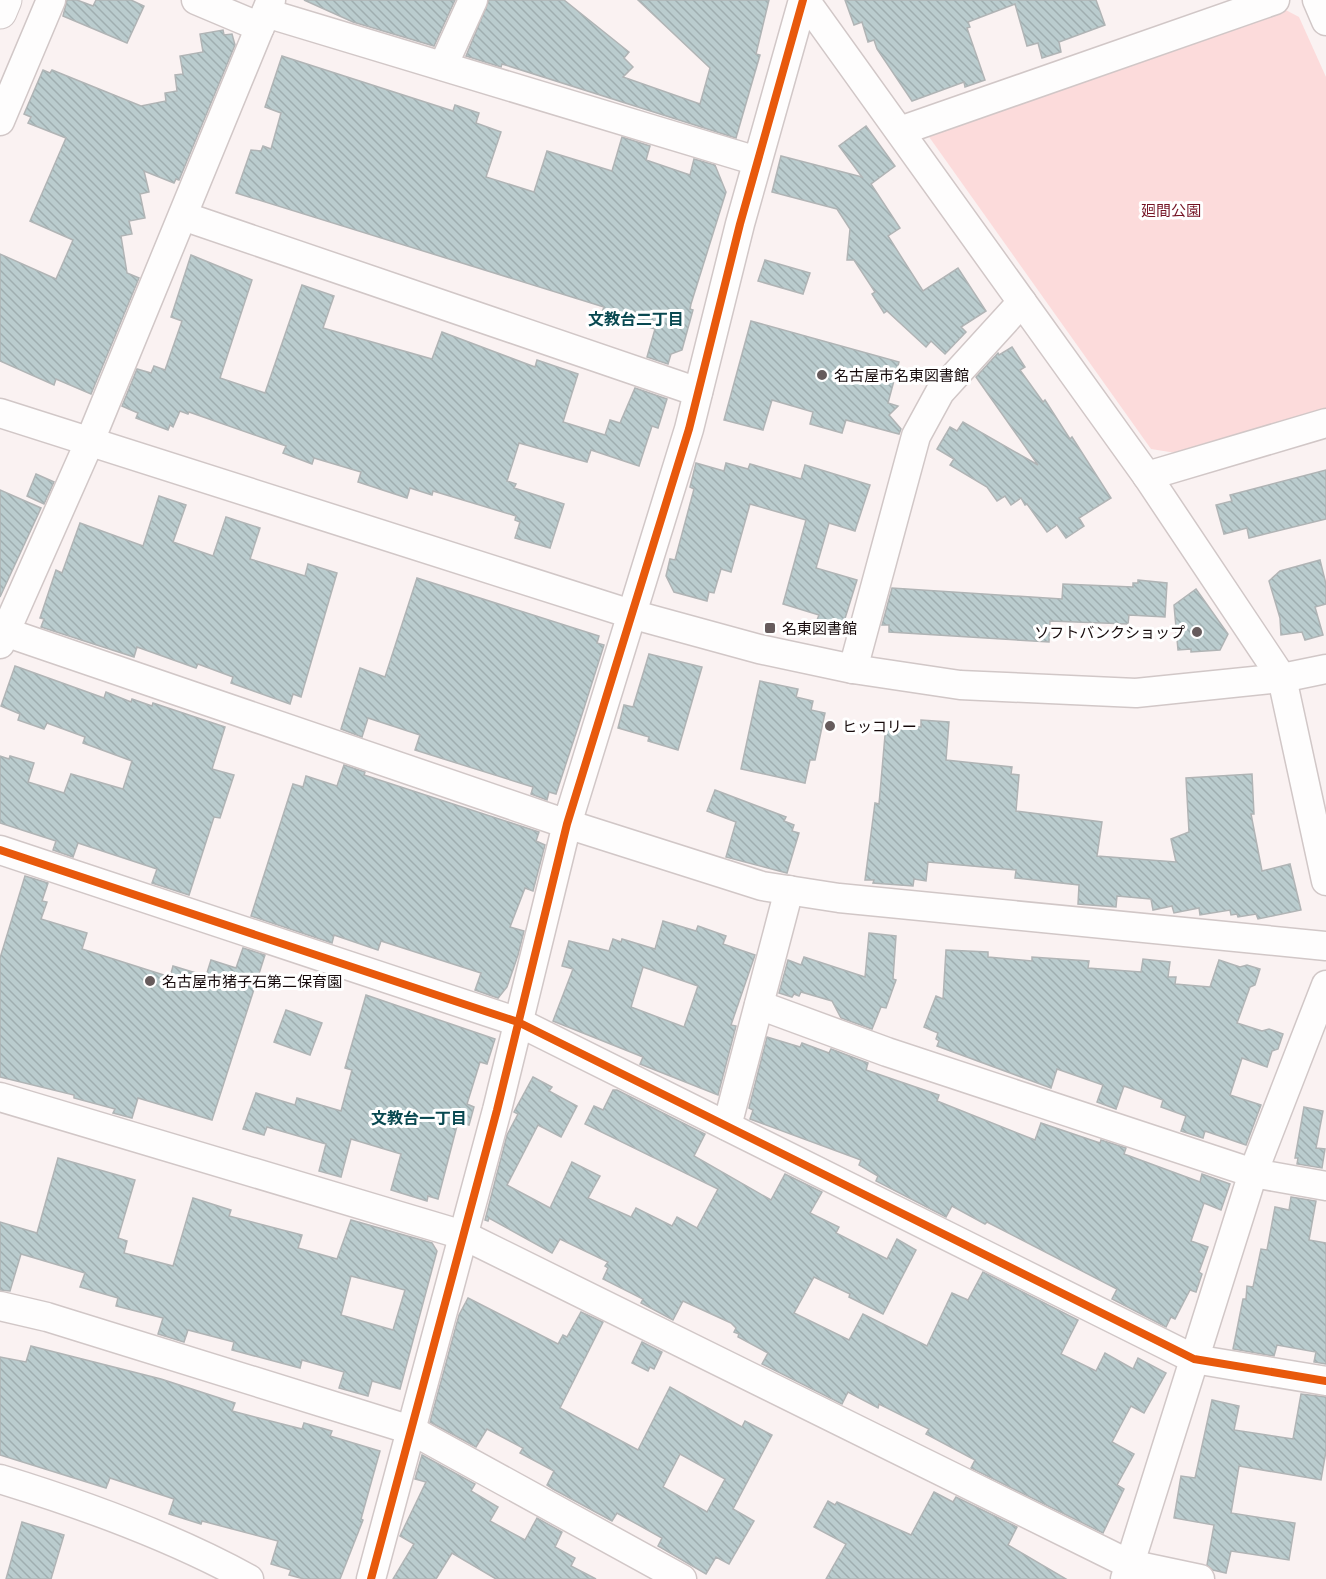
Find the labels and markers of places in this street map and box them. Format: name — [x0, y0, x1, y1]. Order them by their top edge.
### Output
place label: 名古屋市名東図書館 — [834, 365, 969, 386]
marker: 名古屋市名東図書館 — [815, 368, 829, 382]
place label: 名東図書館 — [782, 618, 857, 639]
marker: 名東図書館 — [763, 621, 777, 635]
place label: ソフトバンクショップ — [1034, 622, 1185, 643]
marker: ソフトバンクショップ — [1190, 625, 1204, 639]
place label: ヒッコリー — [842, 716, 917, 737]
marker: ヒッコリー — [823, 719, 837, 733]
place label: 名古屋市猪子石第二保育園 — [162, 971, 342, 992]
marker: 名古屋市猪子石第二保育園 — [143, 974, 157, 988]

